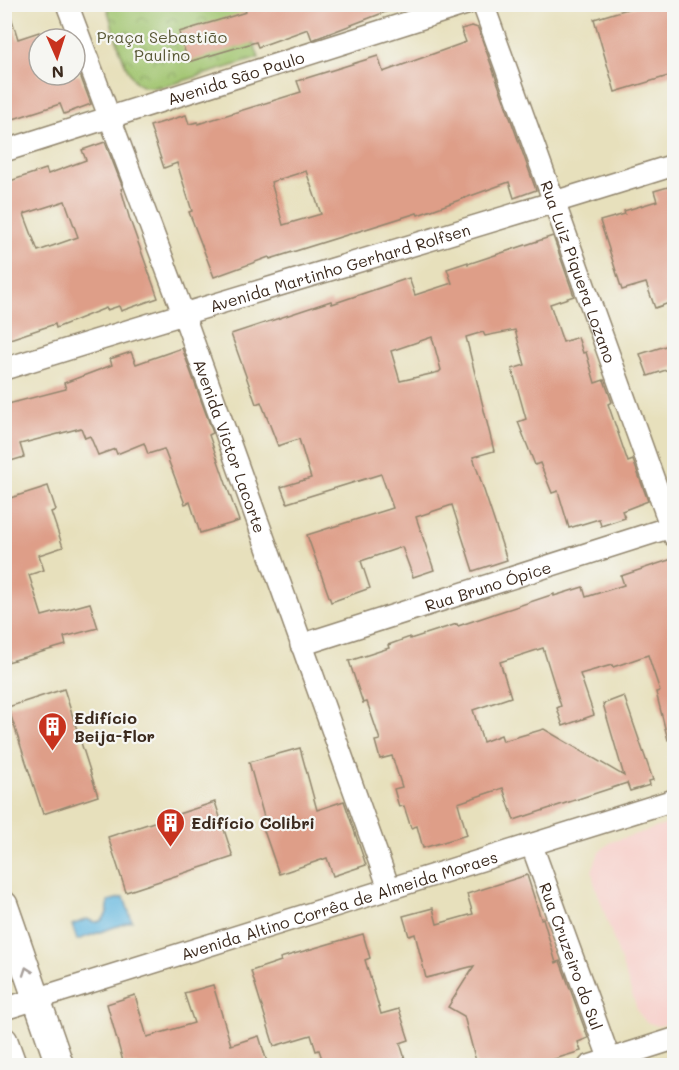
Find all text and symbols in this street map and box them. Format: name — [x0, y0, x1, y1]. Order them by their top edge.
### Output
park label: Praça Sebastião Paulino — [97, 26, 227, 65]
north arrow — [27, 27, 87, 87]
street label: Avenida São Paulo — [164, 46, 307, 109]
text: N — [51, 62, 64, 83]
street label: Rua Luiz Piquera Lozano — [537, 177, 621, 365]
street label: Avenida Martinho Gerhard Rolfsen — [207, 218, 473, 316]
street label: Avenida Victor Lacorte — [190, 356, 271, 536]
street label: Rua Bruno Ópice — [422, 555, 553, 615]
place label: Edifício Beija-Flor — [74, 707, 155, 746]
building icon: Edifício Beija-Flor — [37, 710, 69, 752]
building icon: Edifício Colibri — [154, 806, 186, 848]
place label: Edifício Colibri — [191, 812, 315, 833]
street label: Avenida Altino Corrêa de Almeida Moraes — [178, 845, 500, 964]
street label: Rua Cruzeiro do Sul — [536, 879, 608, 1033]
one-way arrow — [22, 966, 34, 977]

